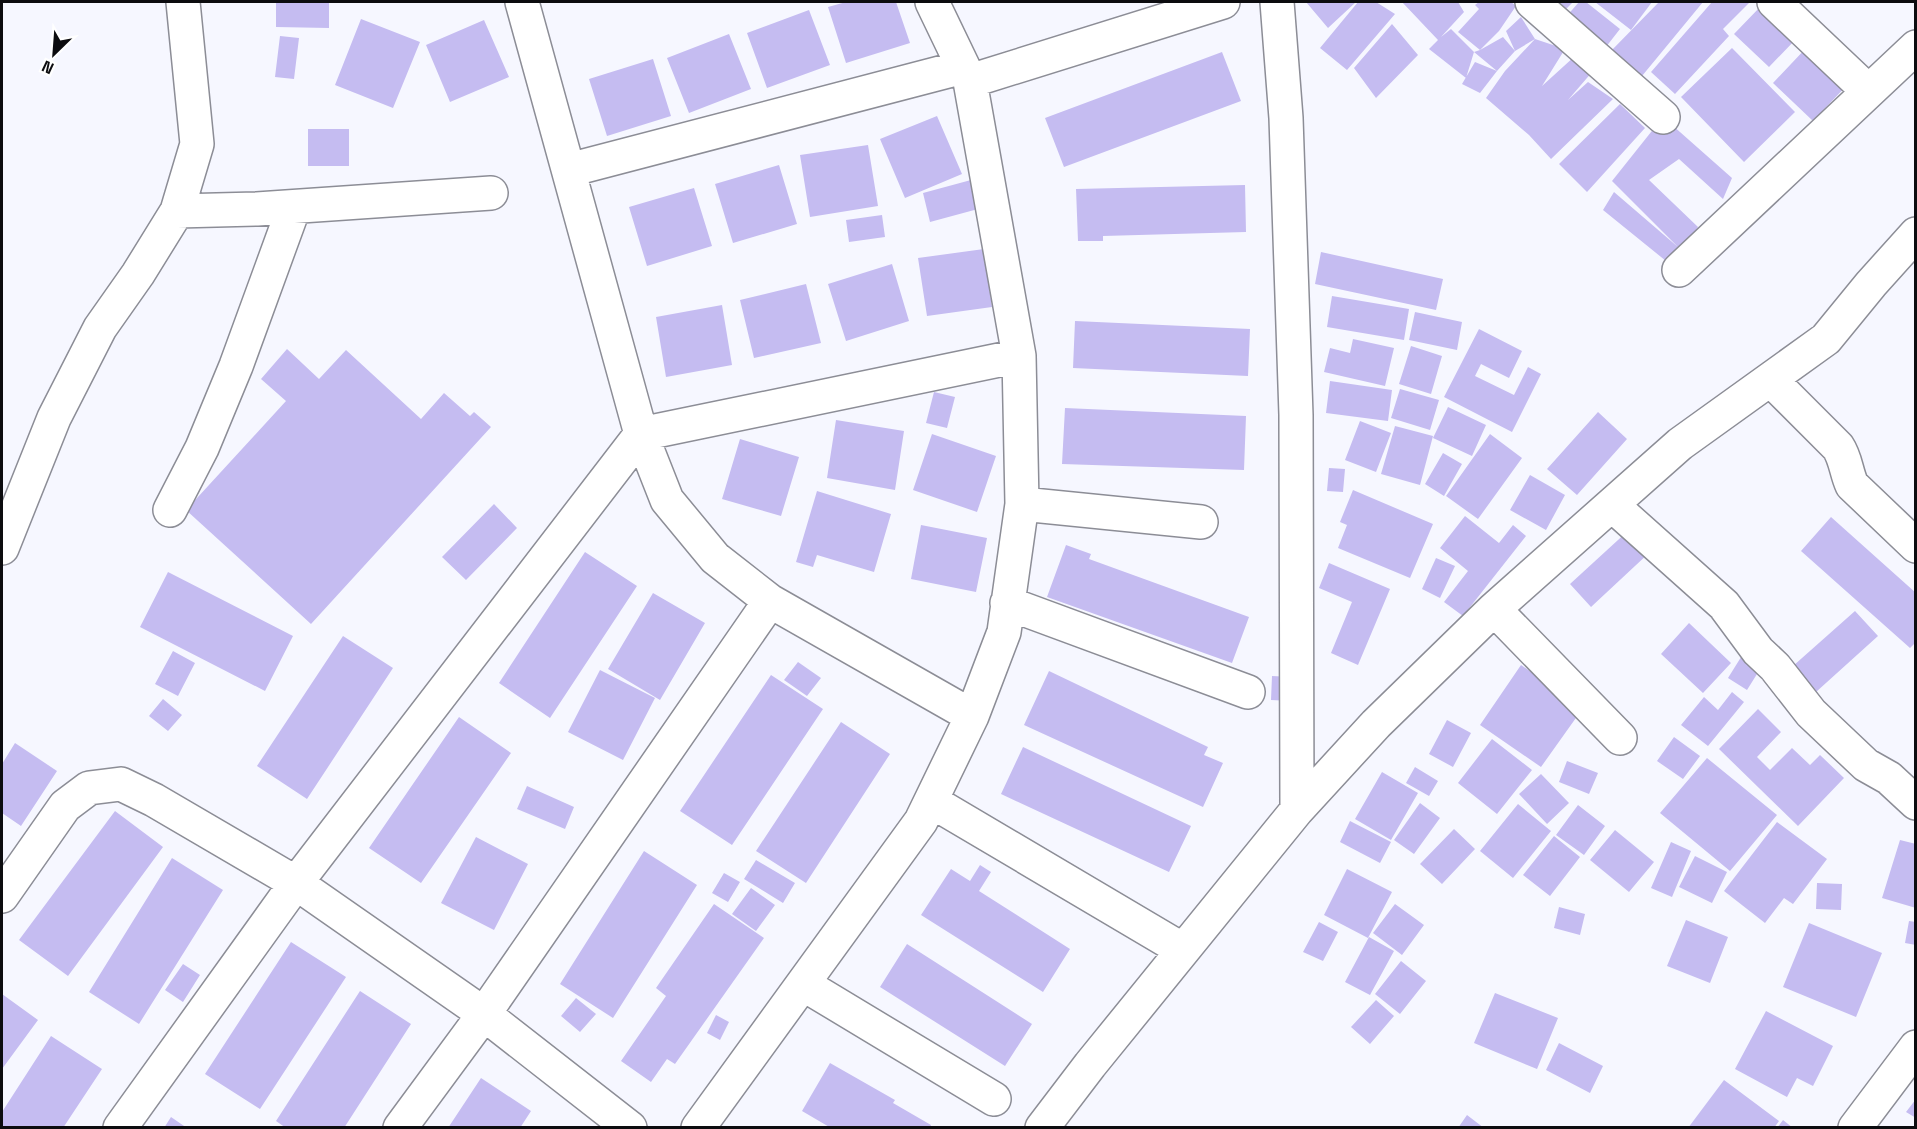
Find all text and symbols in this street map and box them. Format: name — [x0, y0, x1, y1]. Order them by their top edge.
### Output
north arrow — [24, 24, 84, 84]
text: N — [39, 55, 57, 79]

